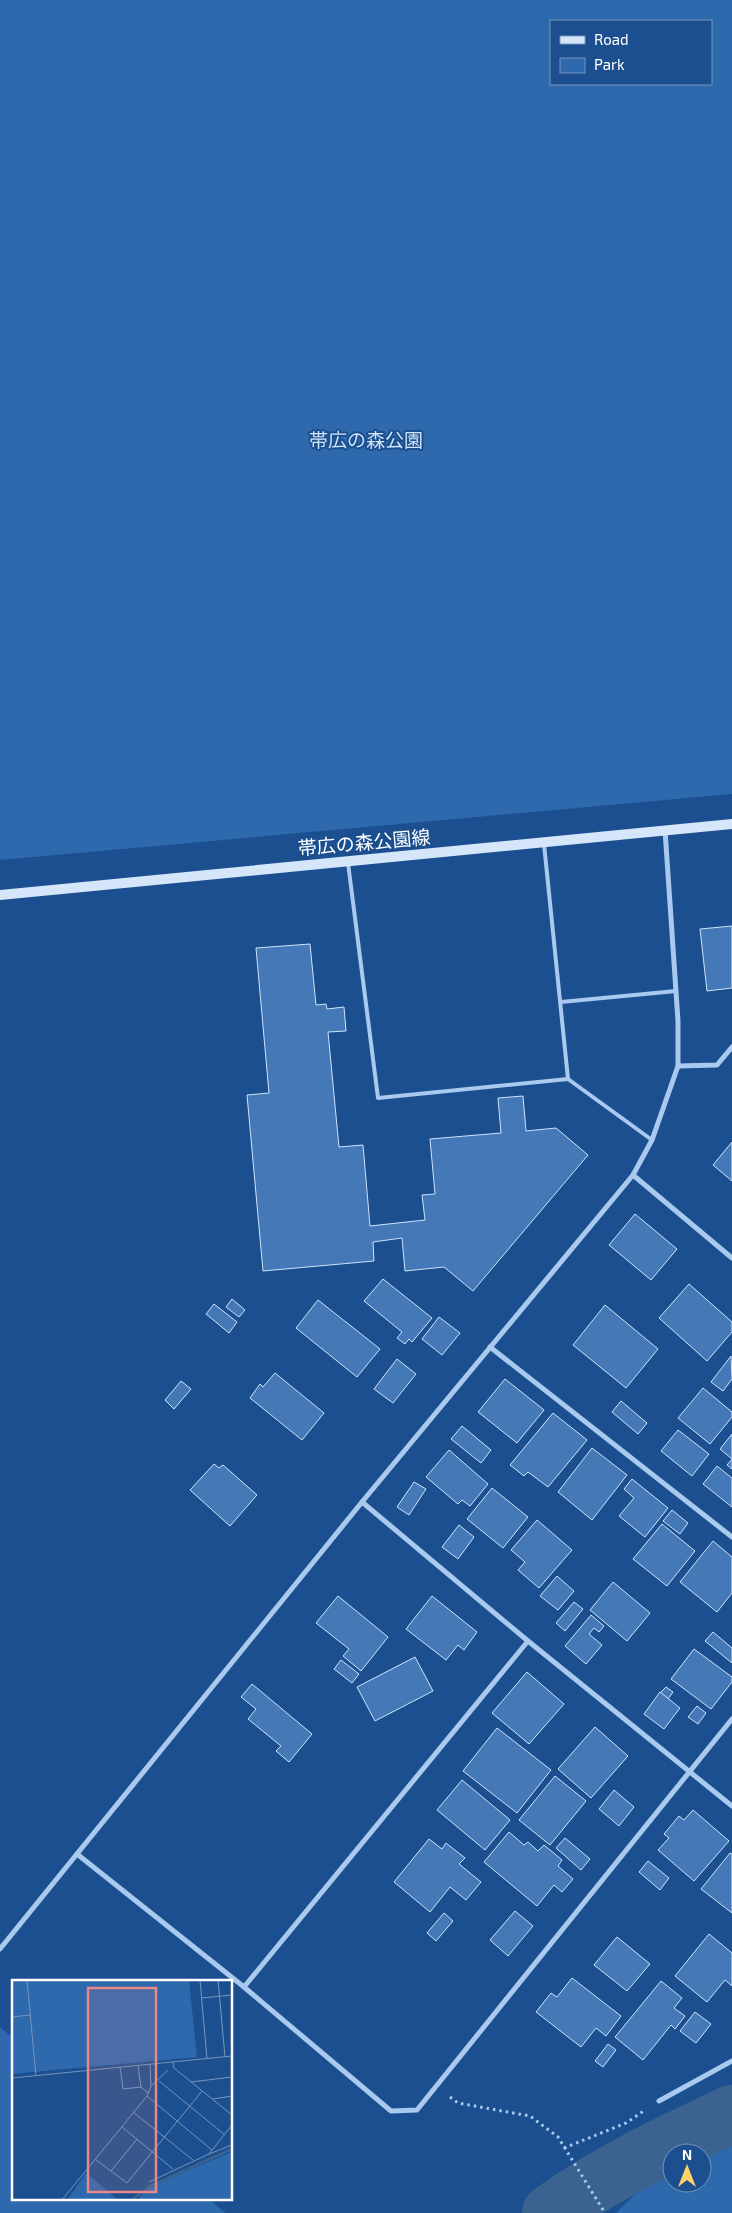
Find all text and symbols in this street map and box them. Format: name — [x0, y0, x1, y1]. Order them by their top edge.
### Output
legend — [550, 20, 712, 85]
text: Road — [594, 30, 629, 48]
text: Park — [594, 55, 625, 73]
park label: 帯広の森公園 — [309, 428, 423, 451]
street label: 帯広の森公園線 — [297, 825, 431, 859]
inset map — [12, 1980, 232, 2200]
north arrow — [662, 2143, 712, 2193]
text: N — [682, 2146, 692, 2163]

